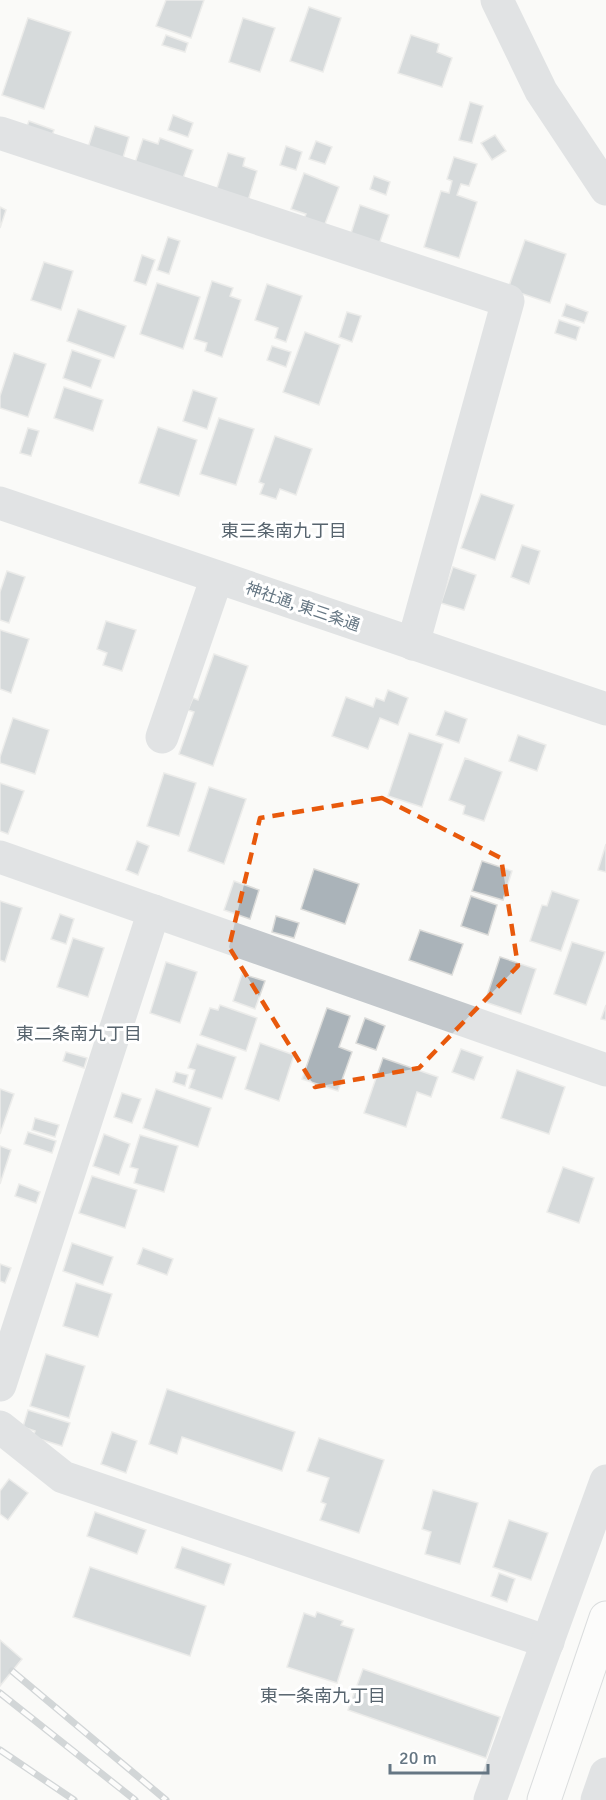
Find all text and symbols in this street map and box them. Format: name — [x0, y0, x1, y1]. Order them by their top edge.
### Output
district label: 東三条南九丁目 — [221, 520, 347, 542]
street label: 神社通, 東三条通 — [243, 578, 363, 636]
district label: 東二条南九丁目 — [16, 1023, 142, 1045]
district label: 東一条南九丁目 — [260, 1685, 386, 1707]
scale bar — [390, 1737, 488, 1775]
text: 20 m — [399, 1747, 437, 1769]

